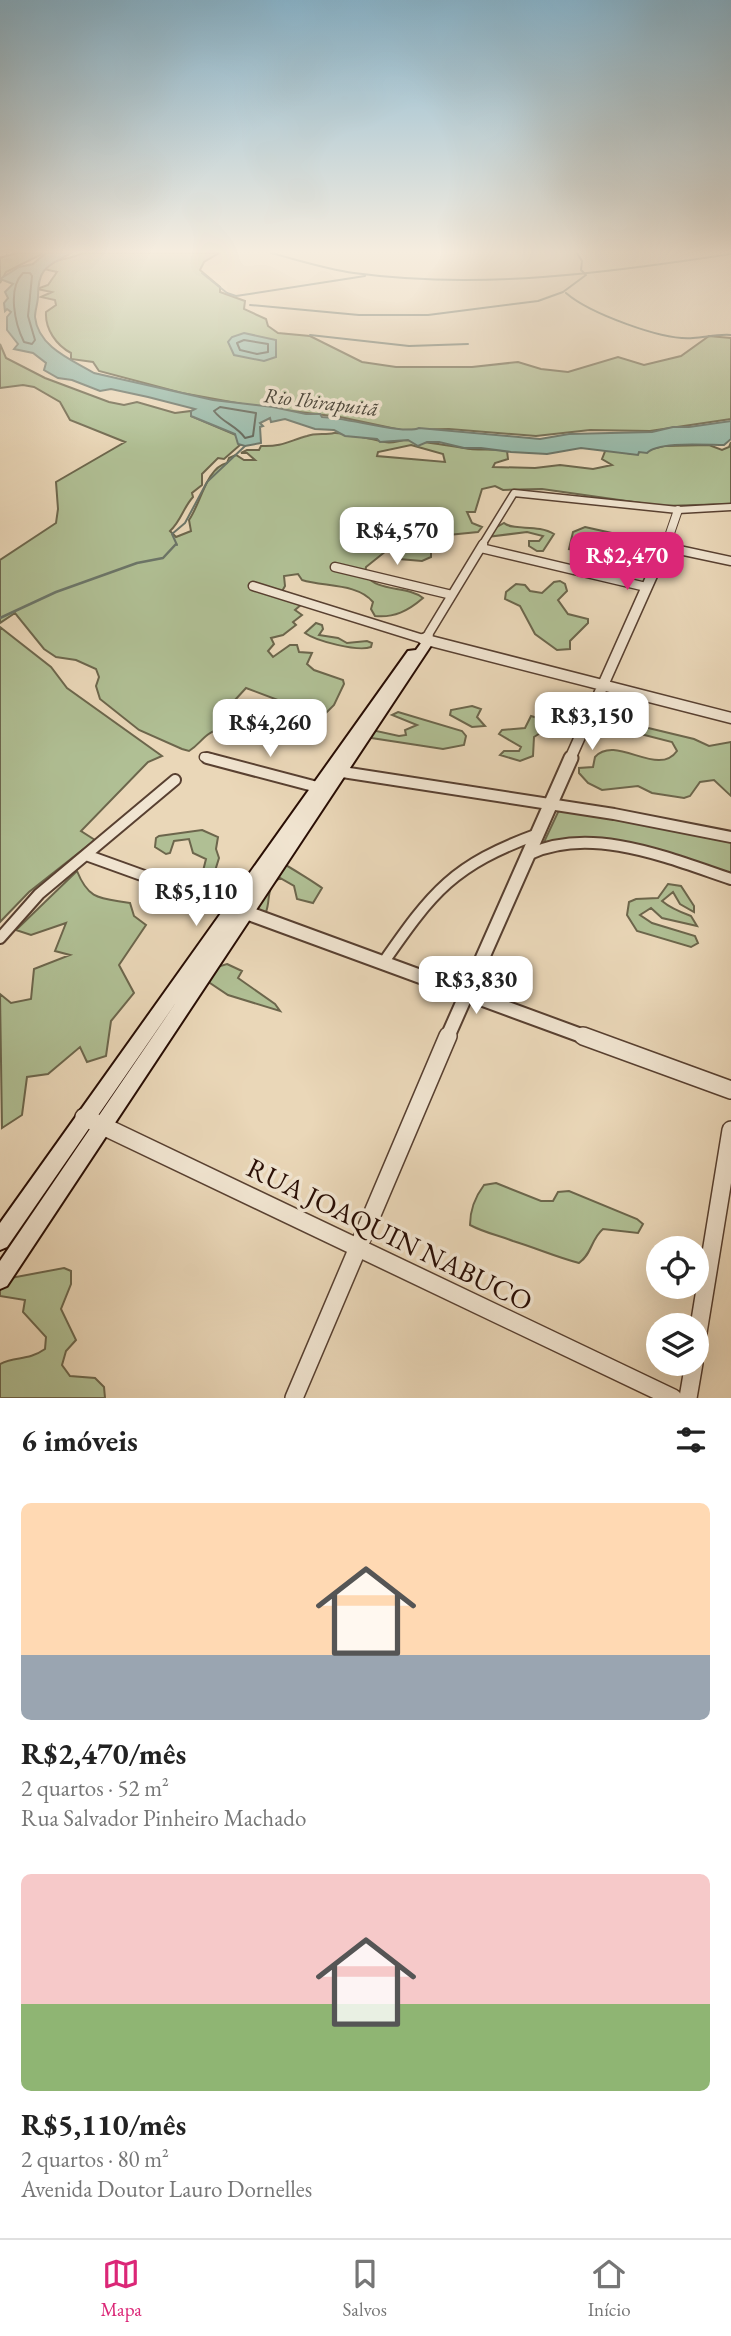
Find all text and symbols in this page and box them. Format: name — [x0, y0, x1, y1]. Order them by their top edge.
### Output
water label: Rio Ibirapuitã — [262, 381, 380, 422]
pin: R$4,570 — [332, 508, 462, 567]
text: R$4,570 — [356, 515, 438, 545]
pin: R$2,470 — [562, 532, 692, 592]
text: R$2,470 — [586, 540, 668, 570]
pin: R$3,150 — [527, 692, 657, 752]
pin: R$4,260 — [205, 700, 335, 759]
text: R$3,150 — [551, 700, 633, 730]
text: R$4,260 — [229, 707, 311, 737]
pin: R$5,110 — [131, 869, 261, 928]
text: R$5,110 — [155, 876, 237, 906]
pin: R$3,830 — [411, 956, 541, 1016]
text: R$3,830 — [435, 964, 517, 994]
street label: RUA JOAQUIN NABUCO — [241, 1149, 539, 1319]
map controls — [646, 1236, 709, 1376]
button: locate — [646, 1236, 709, 1299]
button: layers — [646, 1313, 709, 1376]
text: 6 imóveis — [21, 1421, 138, 1460]
icon: filters — [672, 1421, 710, 1459]
icon: home — [303, 1548, 429, 1674]
text: R$2,470/mês — [21, 1734, 186, 1773]
text: 2 quartos · 52 m² — [21, 1773, 169, 1803]
text: Rua Salvador Pinheiro Machado — [21, 1803, 306, 1833]
icon: home — [303, 1919, 429, 2045]
text: R$5,110/mês — [21, 2105, 186, 2144]
text: 2 quartos · 80 m² — [21, 2144, 169, 2174]
text: Avenida Doutor Lauro Dornelles — [21, 2174, 312, 2204]
tab: Mapa — [100, 2255, 142, 2322]
tab: Salvos — [343, 2255, 387, 2322]
tab: Início — [588, 2255, 631, 2322]

